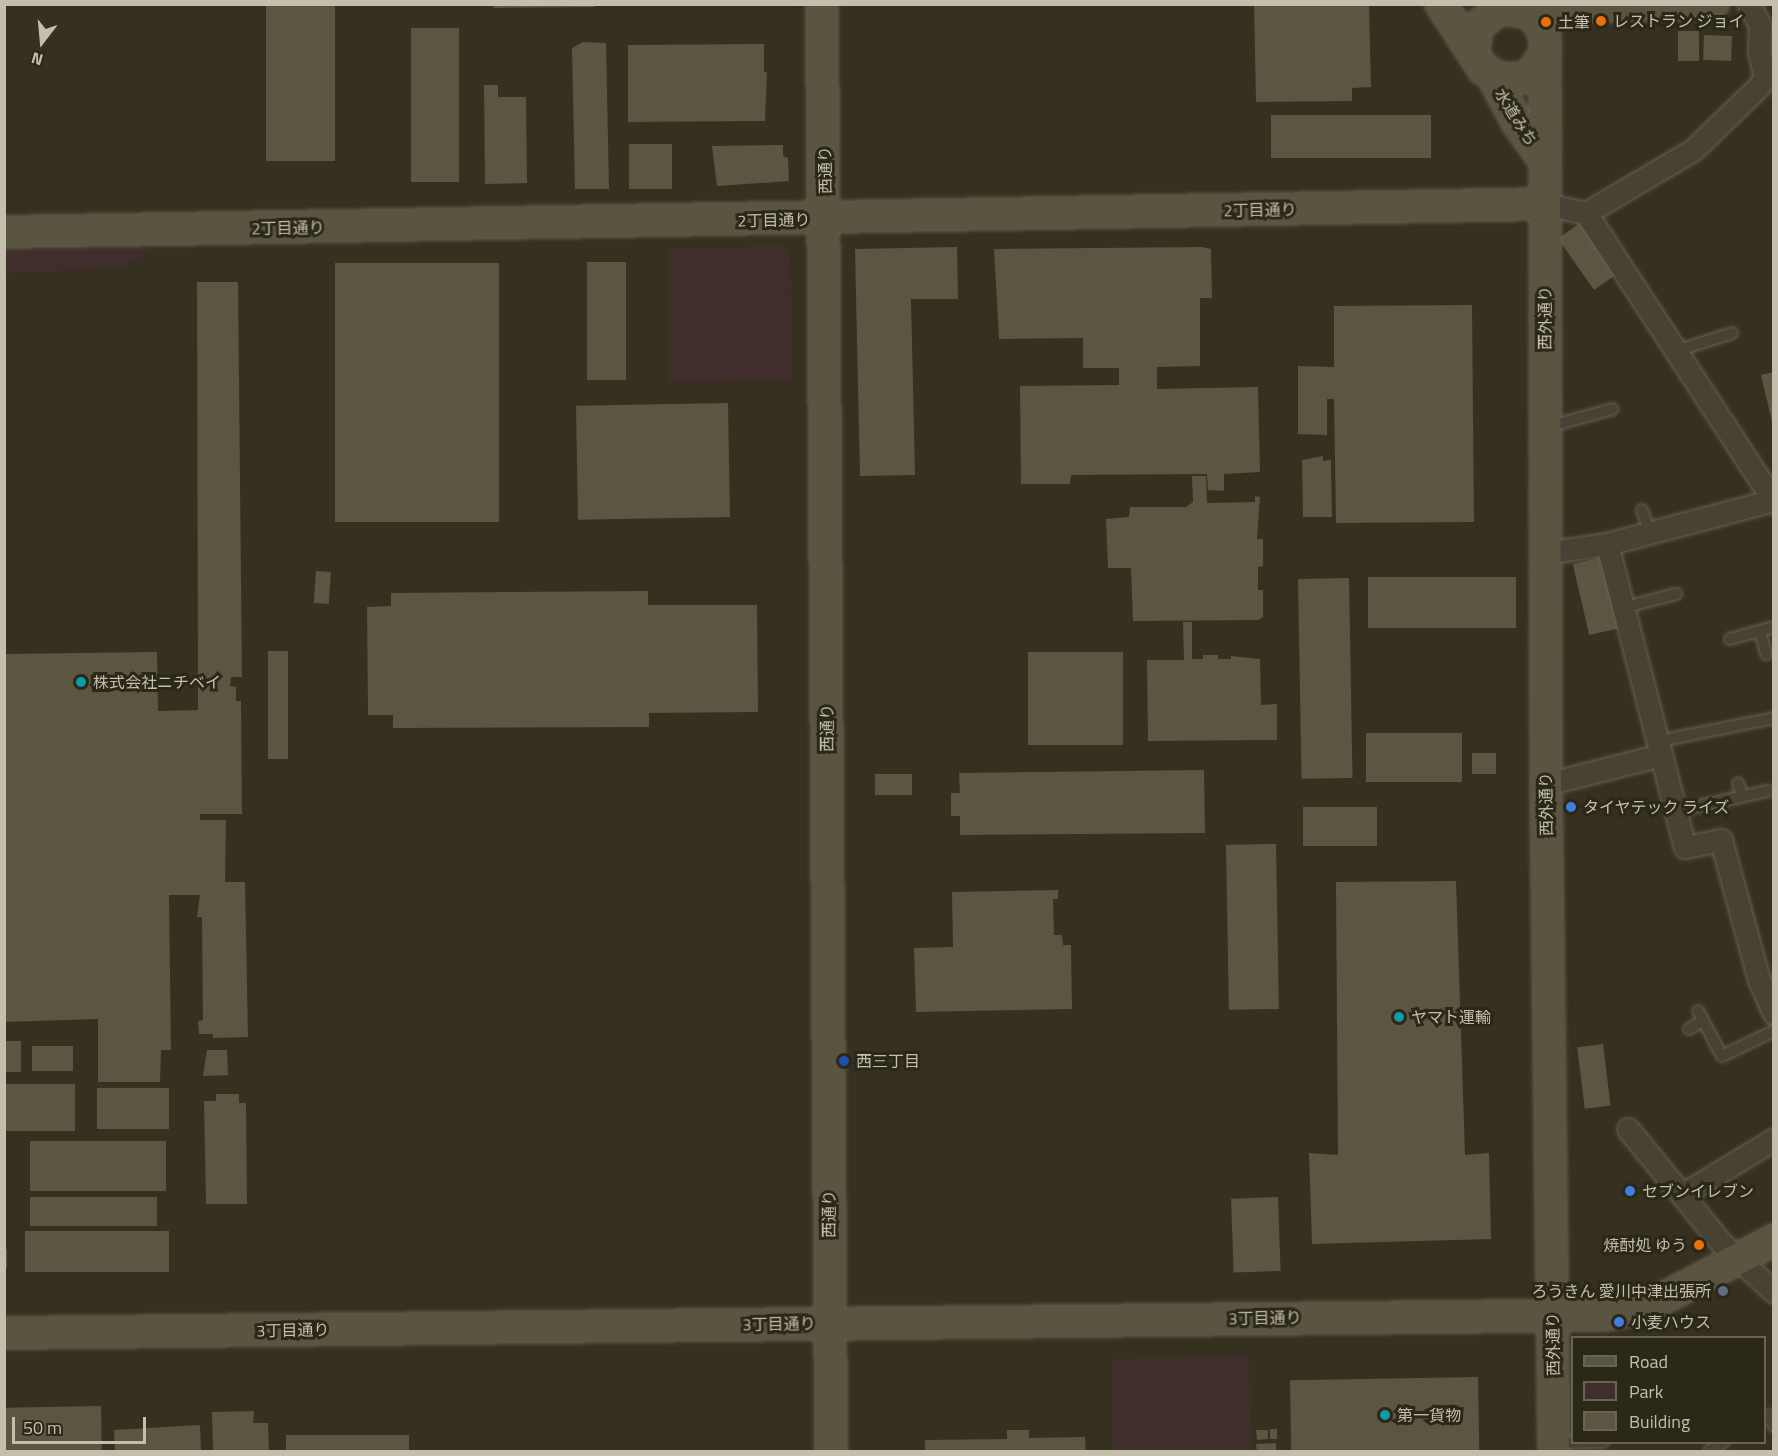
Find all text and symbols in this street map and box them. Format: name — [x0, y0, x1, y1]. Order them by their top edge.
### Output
place label: レストラン ジョイ — [1613, 11, 1745, 31]
north arrow — [12, 12, 72, 72]
place label: 土筆 — [1558, 12, 1590, 32]
marker: レストラン ジョイ — [1594, 14, 1608, 28]
marker: 土筆 — [1539, 15, 1553, 29]
text: N — [28, 46, 46, 72]
street label: 水道みち — [1491, 85, 1541, 149]
street label: 西通り — [815, 146, 835, 194]
street label: 2丁目通り — [1223, 200, 1297, 220]
street label: 2丁目通り — [737, 210, 811, 230]
street label: 2丁目通り — [251, 218, 325, 238]
street label: 西外通り — [1535, 286, 1555, 350]
place label: 株式会社ニチベイ — [93, 672, 221, 692]
marker: 株式会社ニチベイ — [74, 675, 88, 689]
street label: 西通り — [817, 704, 837, 752]
street label: 西外通り — [1536, 772, 1556, 836]
place label: タイヤテック ライズ — [1583, 797, 1731, 817]
marker: タイヤテック ライズ — [1564, 800, 1578, 814]
place label: ヤマト運輸 — [1411, 1007, 1491, 1027]
marker: ヤマト運輸 — [1392, 1010, 1406, 1024]
place label: 西三丁目 — [856, 1051, 920, 1071]
marker: 西三丁目 — [837, 1054, 851, 1068]
place label: セブンイレブン — [1642, 1181, 1754, 1201]
marker: セブンイレブン — [1623, 1184, 1637, 1198]
street label: 西通り — [819, 1190, 839, 1238]
place label: 焼酎処 ゆう — [1603, 1235, 1687, 1255]
marker: 焼酎処 ゆう — [1692, 1238, 1706, 1252]
place label: ろうきん 愛川中津出張所 — [1531, 1281, 1711, 1301]
marker: ろうきん 愛川中津出張所 — [1716, 1284, 1730, 1298]
street label: 3丁目通り — [1228, 1308, 1302, 1328]
street label: 西外通り — [1543, 1312, 1563, 1376]
place label: 小麦ハウス — [1631, 1312, 1711, 1332]
street label: 3丁目通り — [742, 1314, 816, 1334]
marker: 小麦ハウス — [1612, 1315, 1626, 1329]
street label: 3丁目通り — [256, 1320, 330, 1340]
legend — [1571, 1336, 1766, 1444]
text: Road — [1629, 1348, 1668, 1375]
text: Park — [1629, 1378, 1663, 1405]
scale bar — [15, 1405, 148, 1443]
place label: 第一貨物 — [1397, 1405, 1461, 1425]
marker: 第一貨物 — [1378, 1408, 1392, 1422]
text: Building — [1629, 1408, 1690, 1435]
text: 50 m — [23, 1414, 62, 1441]

